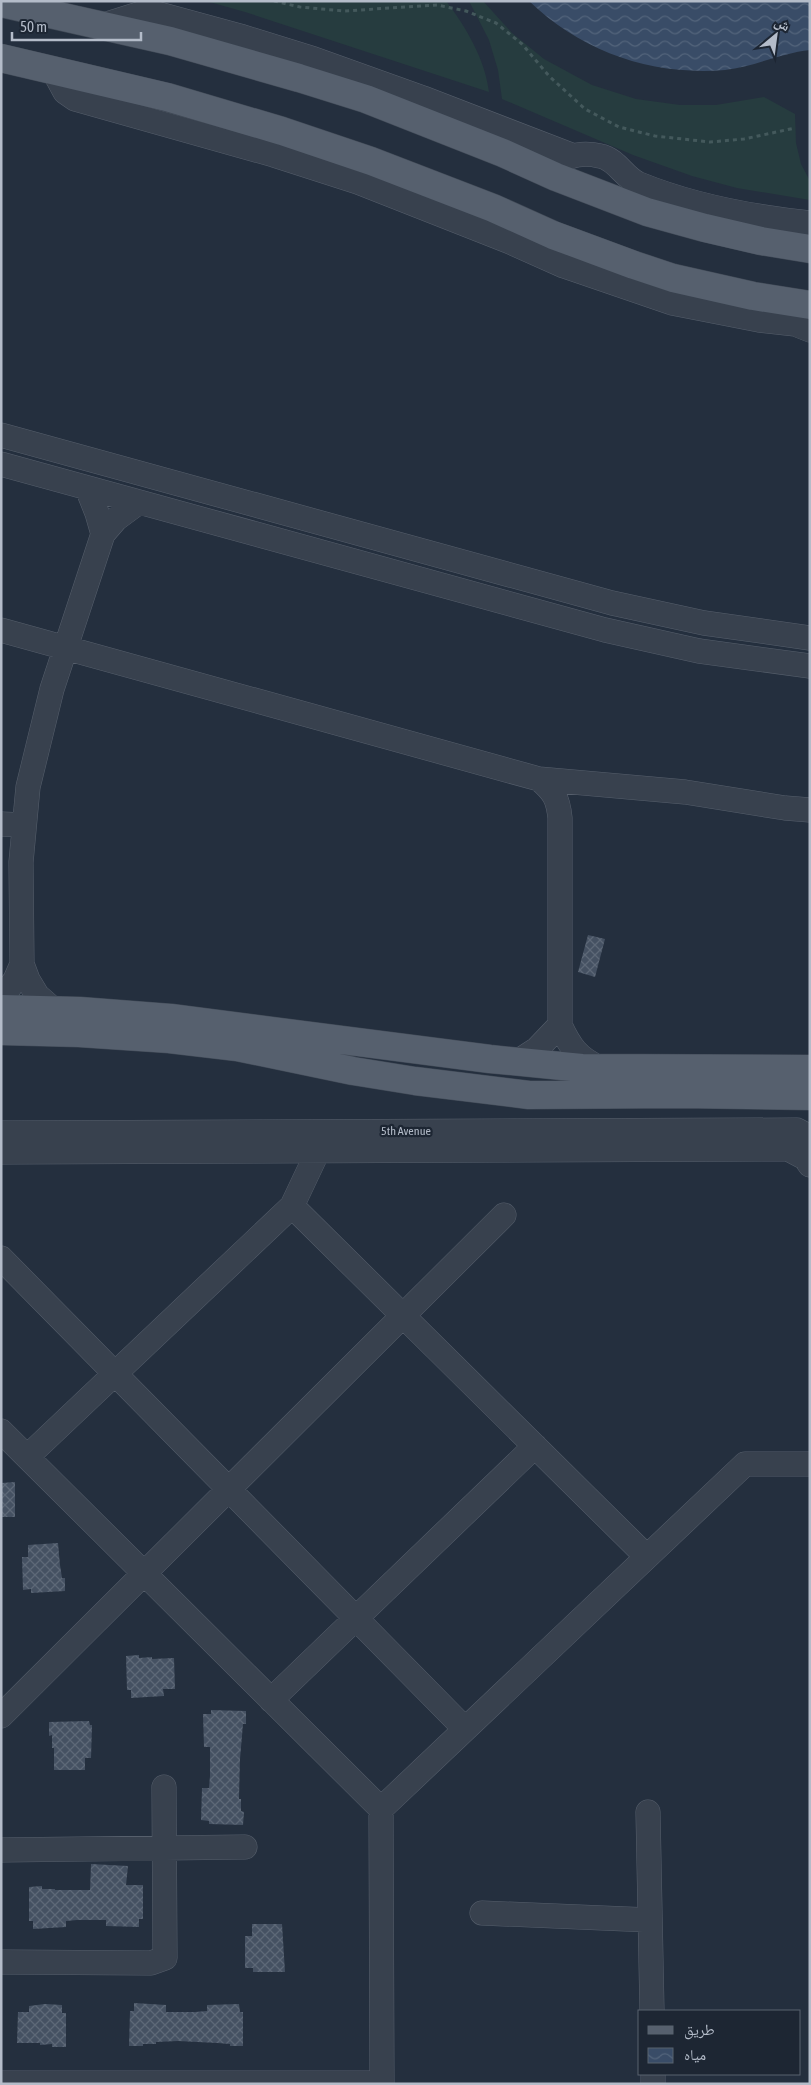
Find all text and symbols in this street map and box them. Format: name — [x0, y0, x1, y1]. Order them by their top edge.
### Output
scale bar — [12, 10, 141, 42]
north arrow — [751, 10, 801, 60]
text: ش — [771, 13, 793, 35]
text: 50 m — [20, 18, 47, 35]
street label: 5th Avenue — [381, 1124, 431, 1138]
legend — [638, 2010, 801, 2075]
text: طريق — [684, 2021, 715, 2040]
text: مياه — [684, 2046, 706, 2063]

